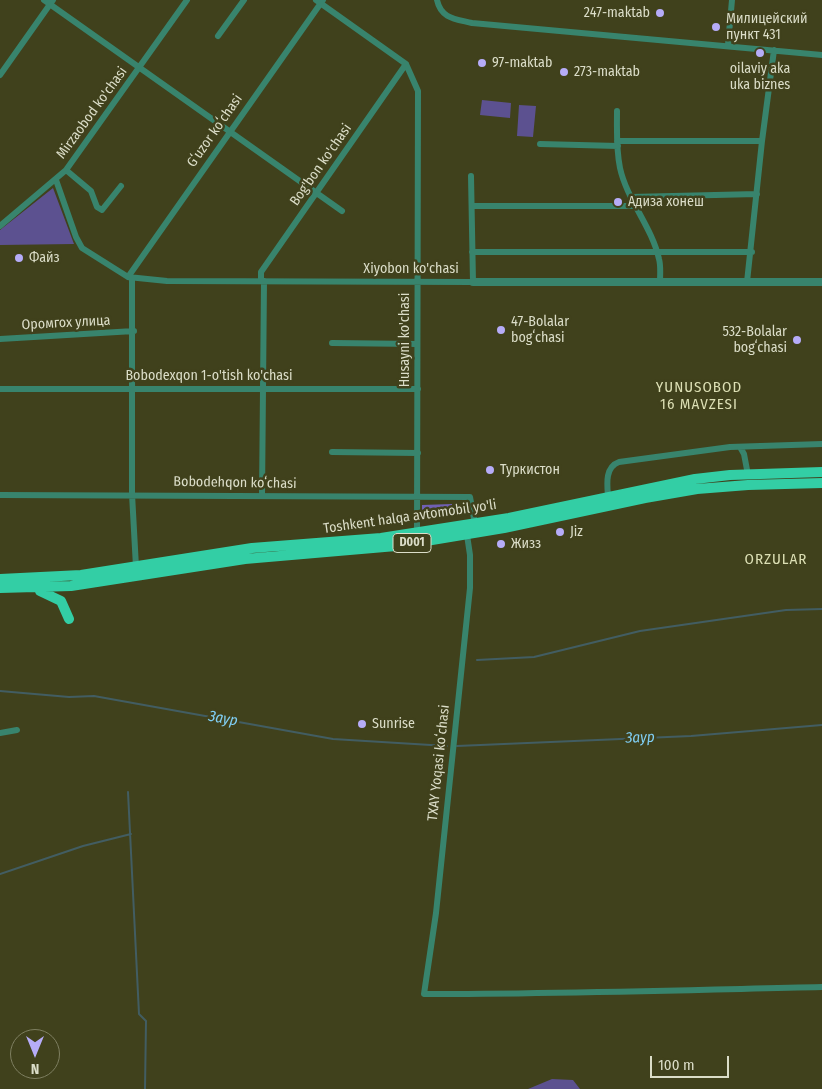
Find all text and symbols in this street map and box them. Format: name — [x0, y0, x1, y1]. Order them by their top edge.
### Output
place label: 247-maktab — [584, 5, 650, 21]
marker: 247-maktab — [654, 7, 666, 19]
place label: Милицейский пункт 431 — [726, 11, 807, 44]
marker: Милицейский пункт 431 — [710, 21, 722, 33]
marker: oilaviy aka uka biznes — [754, 47, 766, 59]
place label: 97-maktab — [492, 55, 552, 71]
marker: 97-maktab — [476, 57, 488, 69]
place label: oilaviy aka uka biznes — [730, 61, 790, 94]
street label: Mirzaobod ko'chasi — [53, 64, 131, 162]
place label: 273-maktab — [574, 64, 640, 80]
marker: 273-maktab — [558, 66, 570, 78]
street label: Gʻuzor koʻchasi — [184, 91, 246, 171]
street label: Bog'bon ko'chasi — [287, 121, 355, 209]
place label: Адиза хонеш — [628, 194, 704, 210]
marker: Адиза хонеш — [612, 196, 624, 208]
place label: Файз — [29, 250, 60, 266]
marker: Файз — [13, 252, 25, 264]
street label: Xiyobon ko'chasi — [363, 261, 459, 277]
street label: Husayni ko'chasi — [397, 293, 413, 387]
street label: Оромгох улица — [21, 312, 111, 334]
place label: 47-Bolalar bogʻchasi — [511, 314, 569, 347]
marker: 47-Bolalar bogʻchasi — [495, 324, 507, 336]
place label: 532-Bolalar bogʻchasi — [722, 324, 787, 357]
marker: 532-Bolalar bogʻchasi — [791, 334, 803, 346]
street label: Bobodexqon 1-o'tish ko'chasi — [125, 368, 293, 384]
district label: YUNUSOBOD 16 MAVZESI — [655, 379, 743, 414]
place label: Туркистон — [500, 462, 560, 478]
marker: Туркистон — [484, 464, 496, 476]
street label: Bobodehqon koʻchasi — [173, 474, 297, 492]
street label: Toshkent halqa avtomobil yo'li — [322, 497, 498, 537]
place label: Jiz — [570, 524, 583, 540]
marker: Jiz — [554, 526, 566, 538]
road number: D001 — [393, 534, 431, 552]
place label: Жизз — [511, 536, 541, 552]
marker: Жизз — [495, 538, 507, 550]
district label: ORZULAR — [744, 551, 808, 569]
street label: TXAY Yoqasi koʻchasi — [425, 704, 453, 822]
water label: Заур — [207, 708, 239, 730]
place label: Sunrise — [372, 716, 415, 732]
marker: Sunrise — [356, 718, 368, 730]
water label: Заур — [625, 728, 655, 748]
north arrow — [10, 1029, 60, 1079]
scale bar — [652, 1046, 731, 1078]
text: 100 m — [658, 1056, 695, 1074]
text: N — [31, 1060, 39, 1077]

